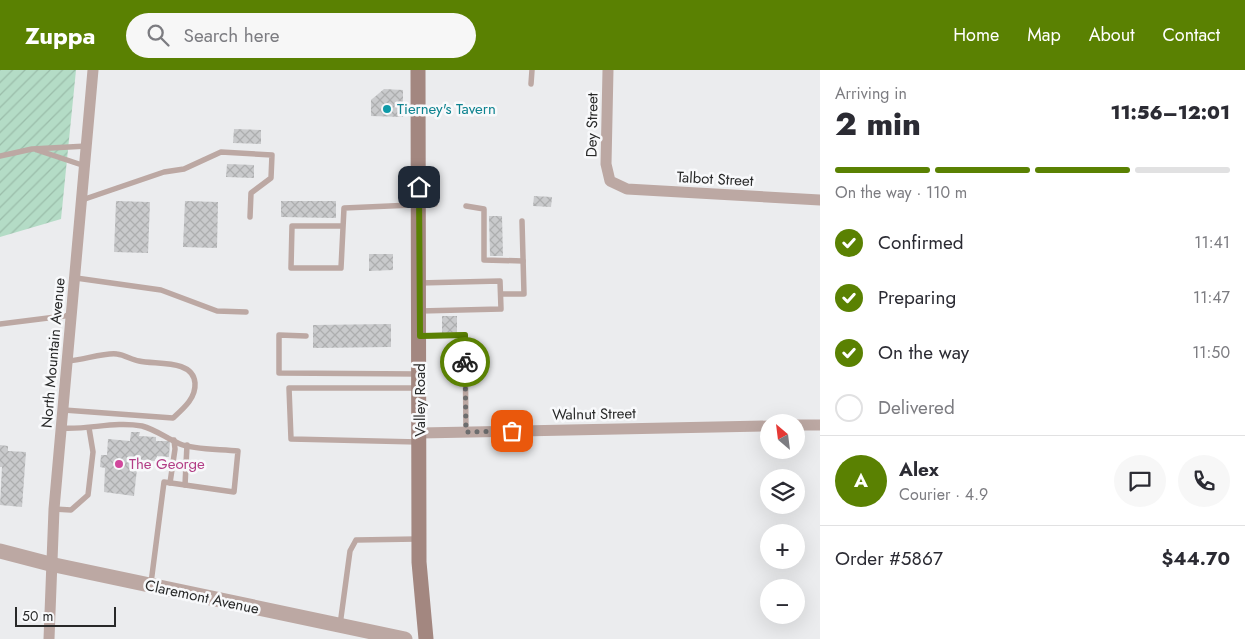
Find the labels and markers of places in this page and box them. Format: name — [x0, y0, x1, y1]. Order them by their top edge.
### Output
place label: Tierney's Tavern — [397, 98, 496, 120]
marker: Tierney's Tavern — [381, 103, 393, 115]
pin — [398, 166, 440, 208]
pin — [491, 410, 533, 452]
place label: The George — [129, 453, 205, 475]
marker: The George — [113, 458, 125, 470]

